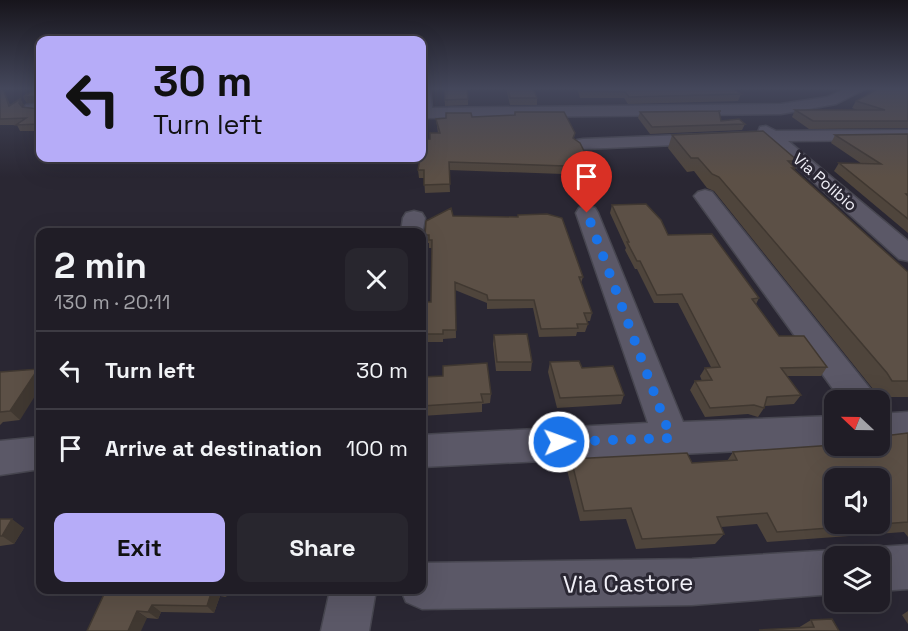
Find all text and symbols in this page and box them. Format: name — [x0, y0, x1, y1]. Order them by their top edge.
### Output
text: 30 m — [153, 55, 252, 108]
icon: left — [54, 60, 132, 138]
text: Turn left — [153, 107, 263, 142]
street label: Via Polibio — [789, 148, 861, 216]
pin — [561, 151, 612, 213]
icon: arrive — [570, 160, 603, 193]
text: 2 min — [54, 243, 147, 289]
button: close — [345, 248, 408, 311]
text: 130 m · 20:11 — [54, 289, 170, 315]
icon: left — [54, 354, 87, 387]
text: Turn left — [105, 356, 195, 384]
text: 30 m — [356, 356, 408, 384]
north arrow — [824, 390, 890, 456]
map controls — [824, 390, 890, 612]
position arrow — [527, 410, 591, 474]
icon: arrive — [54, 432, 87, 465]
text: Arrive at destination — [105, 434, 322, 462]
text: 100 m — [346, 434, 408, 462]
button: sound — [824, 468, 890, 534]
button: Exit — [54, 513, 225, 582]
button: Share — [237, 513, 408, 582]
button: layers — [824, 546, 890, 612]
street label: Via Castore — [563, 566, 693, 600]

